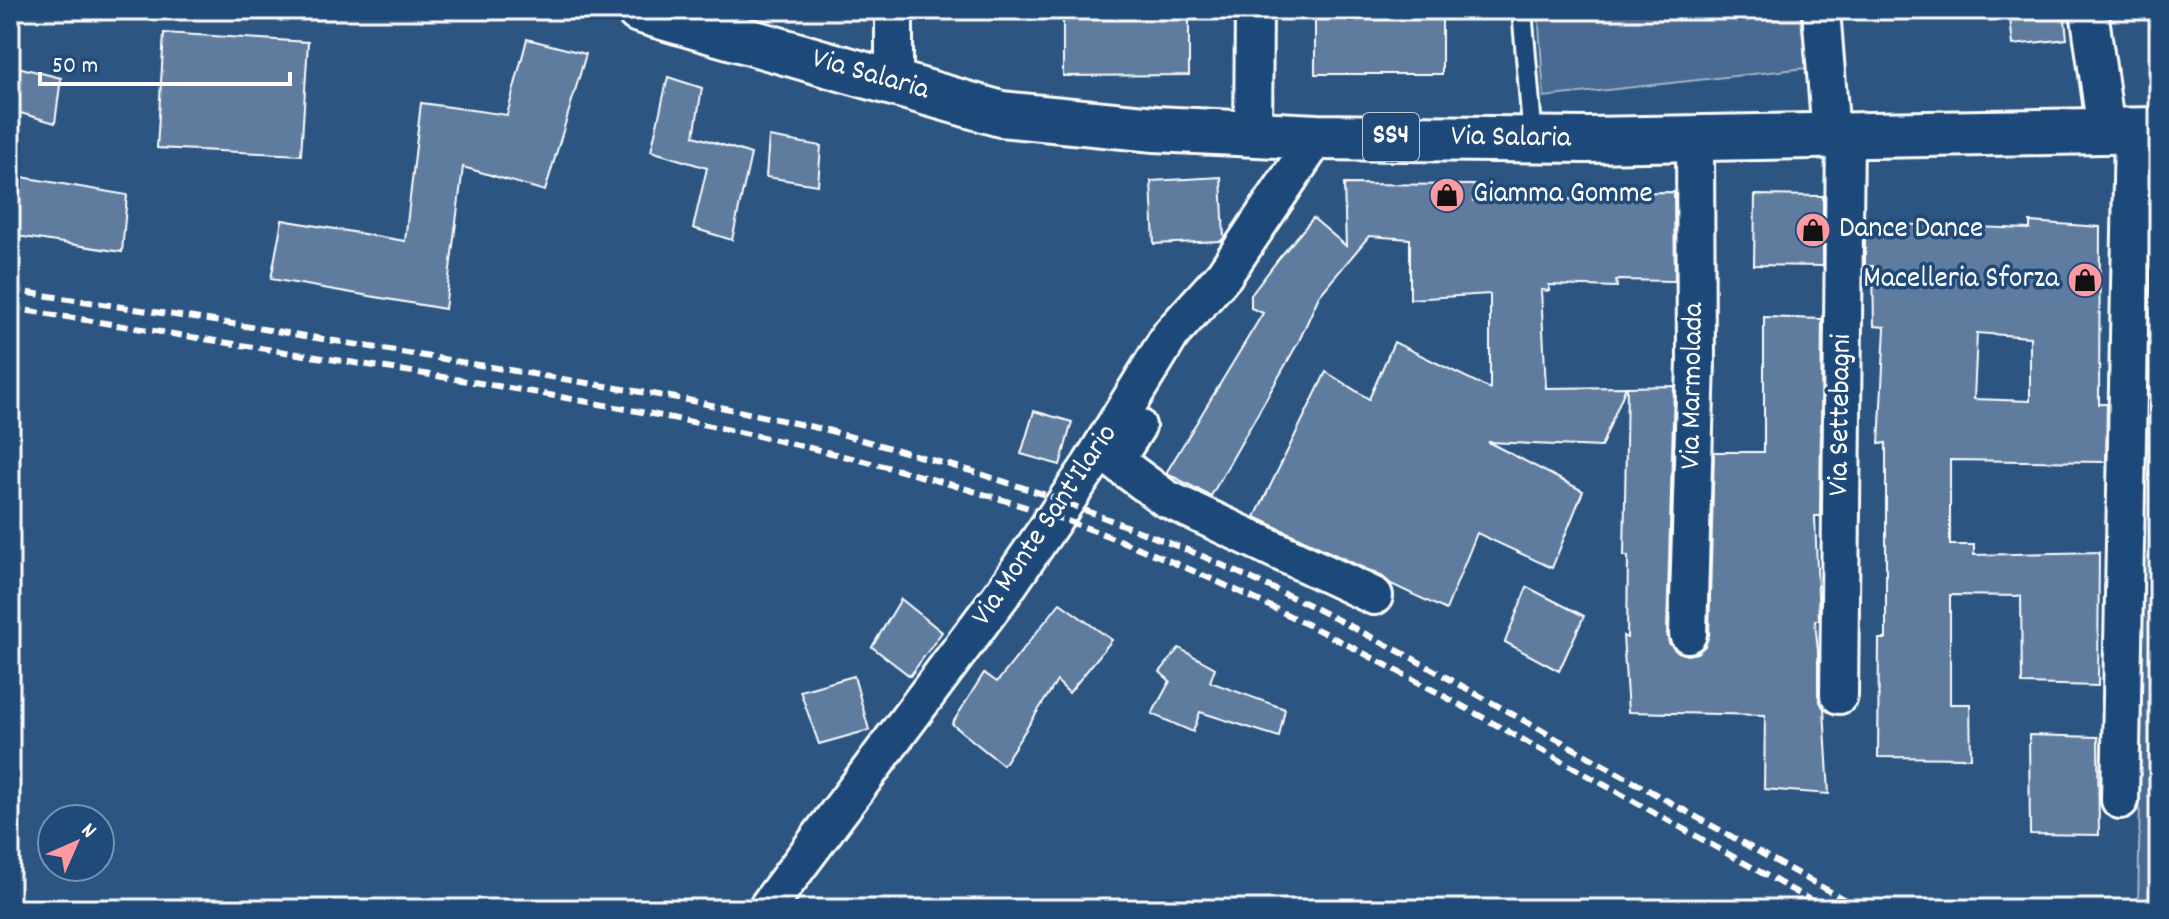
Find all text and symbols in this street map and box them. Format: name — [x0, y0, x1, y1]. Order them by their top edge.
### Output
scale bar — [40, 36, 290, 86]
street label: Via Salaria — [806, 39, 935, 113]
text: 50 m — [52, 50, 98, 84]
road number: SS4 — [1363, 113, 1419, 161]
street label: Via Salaria — [1451, 116, 1572, 162]
place label: Giamma Gomme — [1473, 174, 1653, 217]
shop icon: Giamma Gomme — [1428, 176, 1466, 214]
place label: Dance Dance — [1839, 209, 1983, 252]
shop icon: Dance Dance — [1794, 211, 1832, 249]
place label: Macelleria Sforza — [1863, 259, 2060, 302]
shop icon: Macelleria Sforza — [2066, 261, 2104, 299]
street label: Via Marmolada — [1671, 301, 1717, 470]
street label: Via Settebagni — [1819, 334, 1865, 496]
street label: Via Monte Sant'Ilario — [962, 416, 1130, 636]
north arrow — [36, 803, 116, 883]
text: N — [73, 817, 103, 846]

